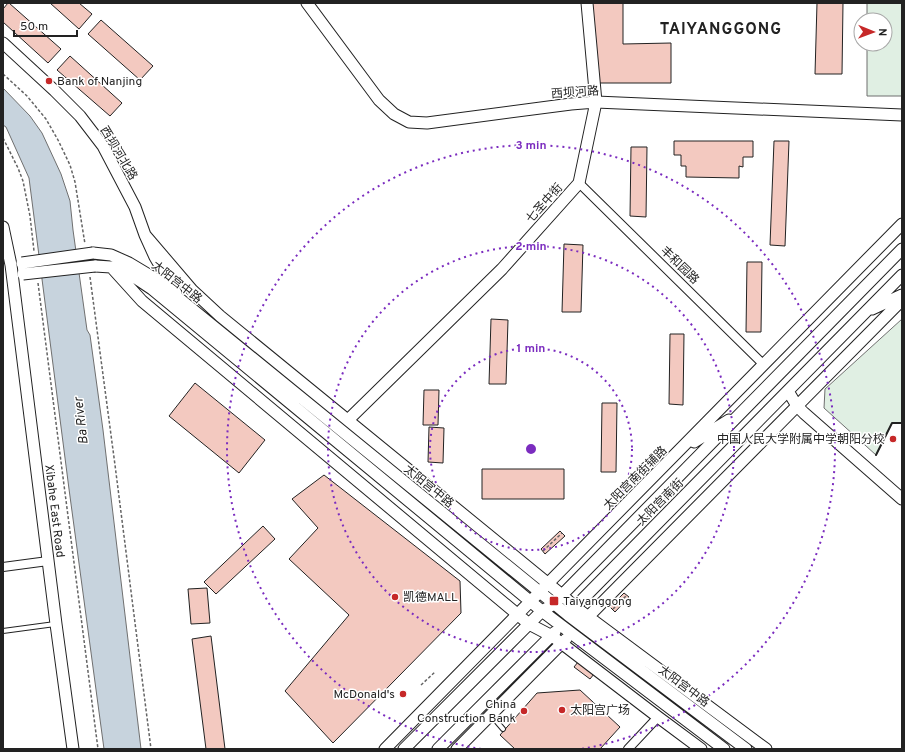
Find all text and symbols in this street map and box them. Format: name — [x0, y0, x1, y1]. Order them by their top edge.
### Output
scale bar — [14, 12, 77, 38]
north arrow — [853, 12, 893, 52]
text: 50 m — [20, 19, 48, 35]
district label: TAIYANGGONG — [660, 20, 782, 40]
text: N — [875, 28, 889, 36]
place label: Bank of Nanjing — [57, 74, 142, 90]
marker: Bank of Nanjing — [44, 76, 54, 86]
street label: 西坝河路 — [551, 83, 600, 103]
street label: 西坝河北路 — [96, 124, 140, 183]
text: 3 min — [515, 138, 547, 154]
street label: 七圣中街 — [523, 180, 567, 227]
text: 2 min — [515, 239, 547, 255]
street label: 丰和园路 — [656, 243, 702, 288]
street label: 太阳宫中路 — [148, 258, 205, 308]
text: 1 min — [517, 341, 545, 357]
water label: Ba River — [71, 395, 93, 445]
place label: 中国人民大学附属中学朝阳分校 — [717, 432, 885, 448]
marker: 中国人民大学附属中学朝阳分校 — [888, 434, 898, 444]
centre of rings — [524, 442, 538, 456]
street label: 太阳宫南街辅路 — [600, 443, 670, 513]
street label: 太阳宫中路 — [400, 462, 457, 512]
street label: Xibahe East Road — [40, 464, 68, 559]
street label: 太阳宫南街 — [634, 476, 686, 528]
place label: 凯德MALL — [403, 590, 458, 606]
marker: 凯德MALL — [390, 592, 400, 602]
place label: Taiyanggong — [563, 594, 632, 610]
marker: Taiyanggong — [548, 595, 560, 607]
street label: 太阳宫中路 — [655, 662, 712, 711]
place label: McDonald's — [333, 687, 395, 703]
marker: McDonald's — [398, 689, 408, 699]
place label: China Construction Bank — [417, 697, 516, 727]
place label: 太阳宫广场 — [570, 703, 630, 719]
marker: 太阳宫广场 — [557, 705, 567, 715]
marker: China Construction Bank — [519, 706, 529, 716]

